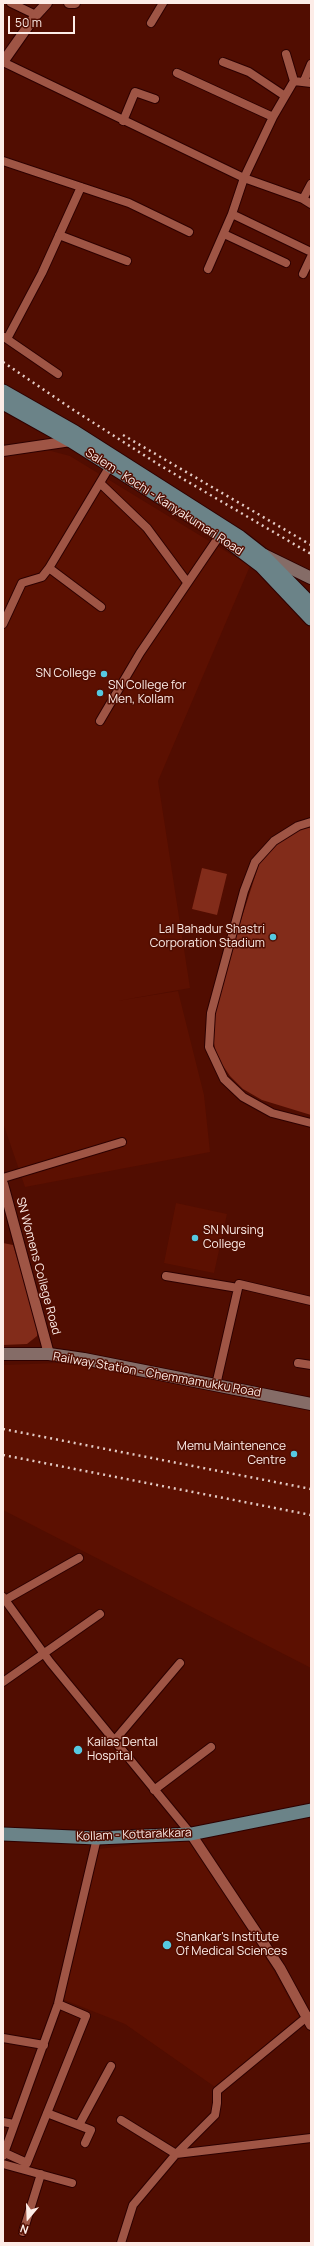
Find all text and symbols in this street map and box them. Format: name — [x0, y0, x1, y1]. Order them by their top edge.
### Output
scale bar — [10, 8, 77, 34]
text: 50 m — [15, 14, 42, 31]
street label: Salem - Kochi - Kanyakumari Road — [82, 446, 246, 558]
place label: SN College — [36, 667, 96, 681]
marker: SN College — [99, 669, 109, 679]
place label: SN College for Men, Kollam — [108, 679, 186, 707]
marker: SN College for Men, Kollam — [95, 688, 105, 698]
place label: Lal Bahadur Shastri Corporation Stadium — [150, 923, 265, 951]
marker: Lal Bahadur Shastri Corporation Stadium — [268, 932, 278, 942]
street label: SN Womens College Road — [13, 1196, 63, 1336]
place label: SN Nursing College — [203, 1224, 264, 1252]
marker: SN Nursing College — [190, 1233, 200, 1243]
street label: Railway Station - Chemmamukku Road — [52, 1350, 262, 1400]
place label: Memu Maintenence Centre — [177, 1440, 286, 1468]
marker: Memu Maintenence Centre — [289, 1449, 299, 1459]
place label: Kailas Dental Hospital — [87, 1736, 158, 1764]
marker: Kailas Dental Hospital — [72, 1744, 84, 1756]
street label: Kollam - Kottarakkara — [76, 1826, 192, 1844]
place label: Shankar's Institute Of Medical Sciences — [176, 1931, 287, 1959]
marker: Shankar's Institute Of Medical Sciences — [161, 1939, 173, 1951]
north arrow — [8, 2198, 48, 2238]
text: N — [18, 2221, 30, 2238]

